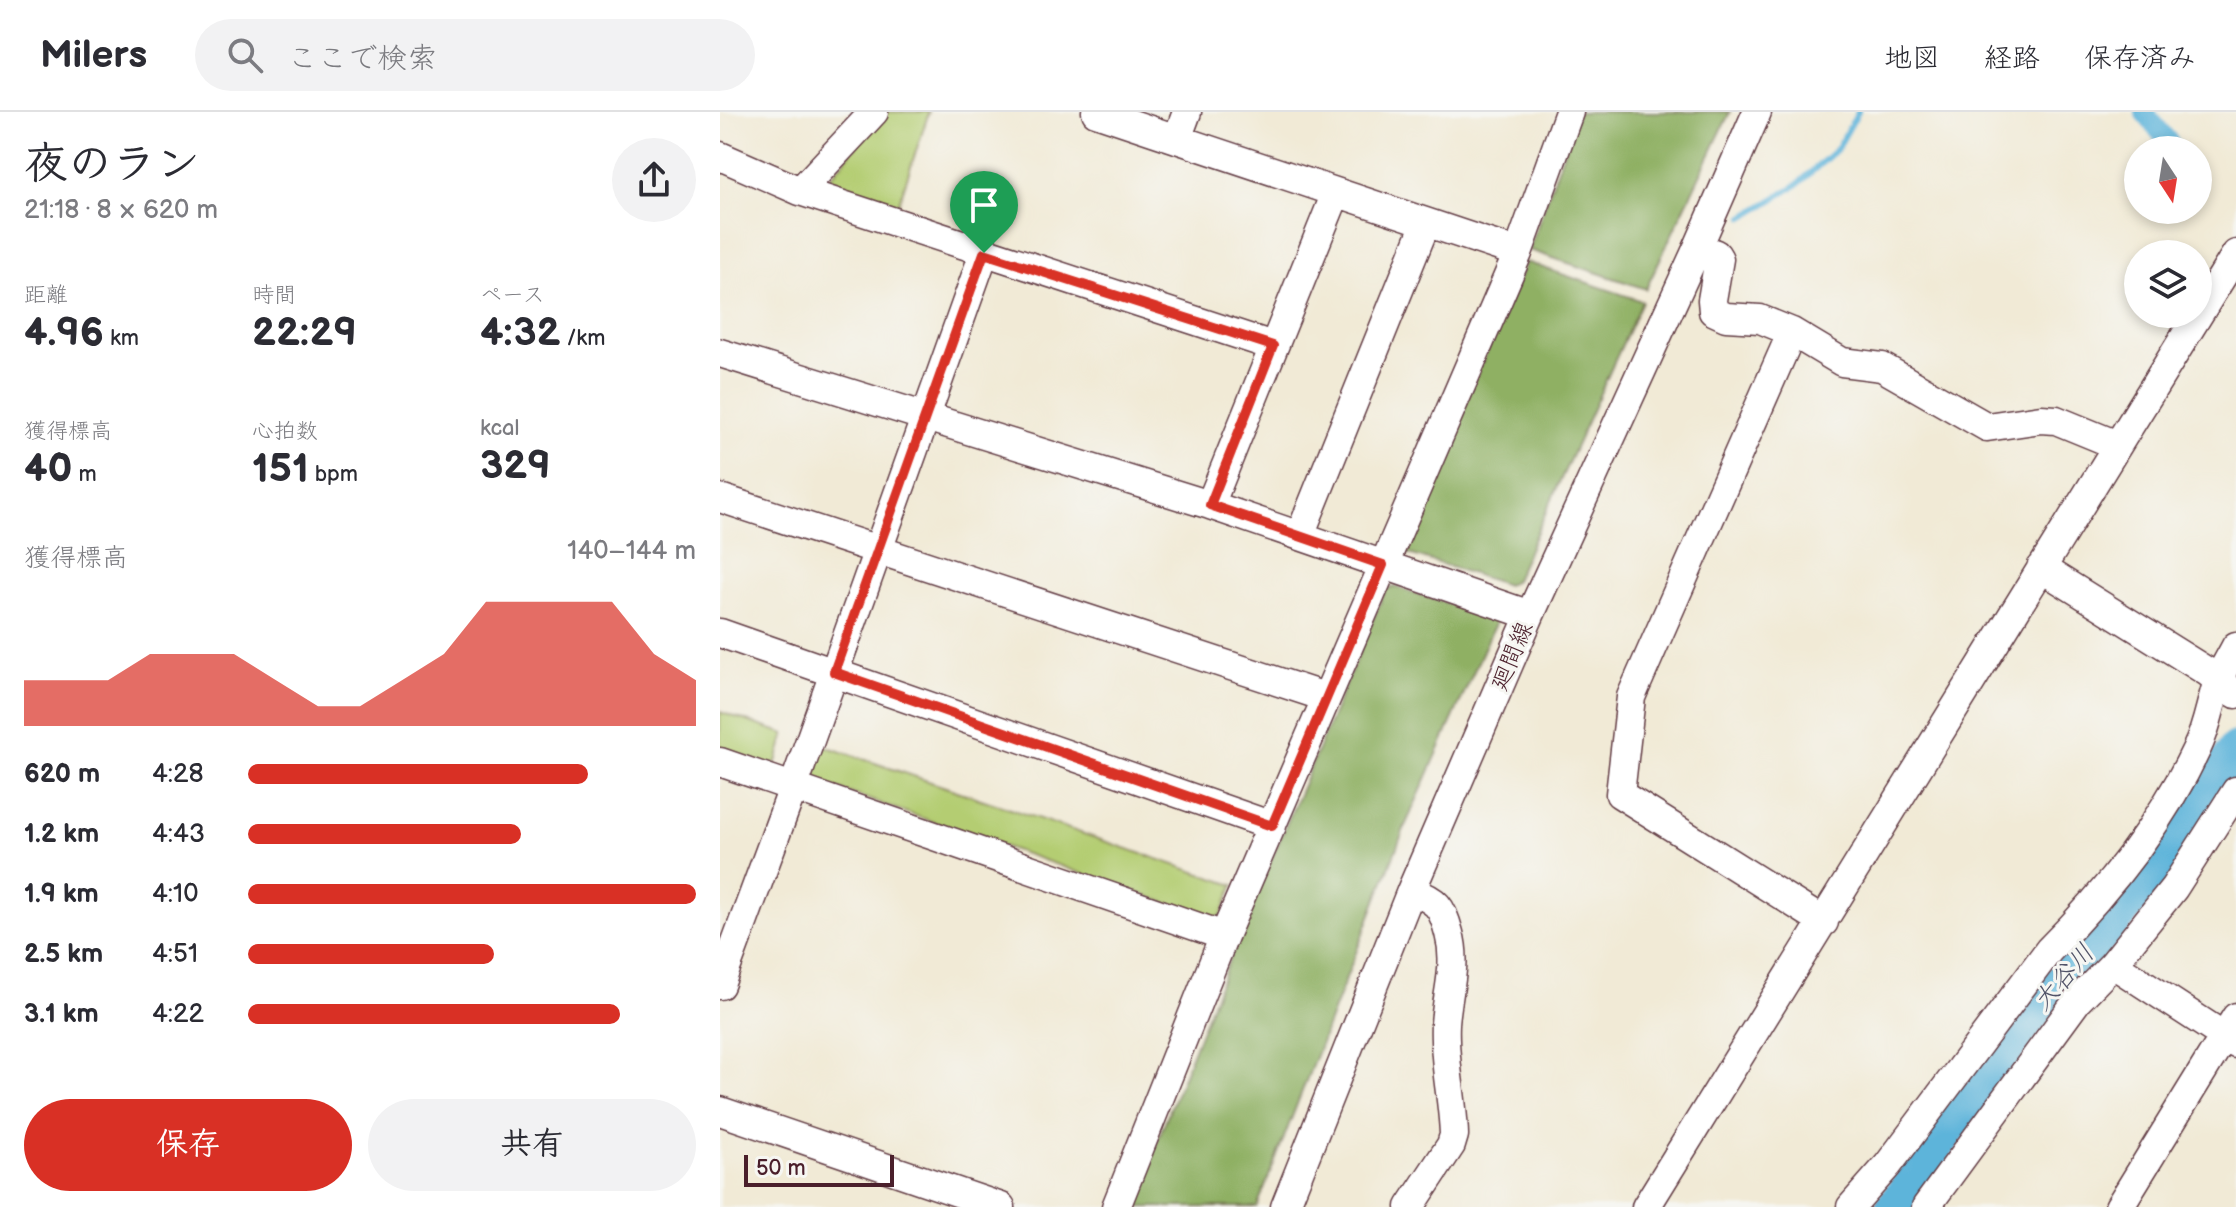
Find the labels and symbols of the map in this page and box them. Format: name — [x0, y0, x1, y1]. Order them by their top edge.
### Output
north arrow — [2124, 136, 2212, 224]
pin — [950, 171, 1018, 253]
street label: 廻間線 — [1485, 617, 1539, 695]
water label: 大谷川 — [2027, 938, 2101, 1018]
scale bar — [744, 1151, 894, 1187]

